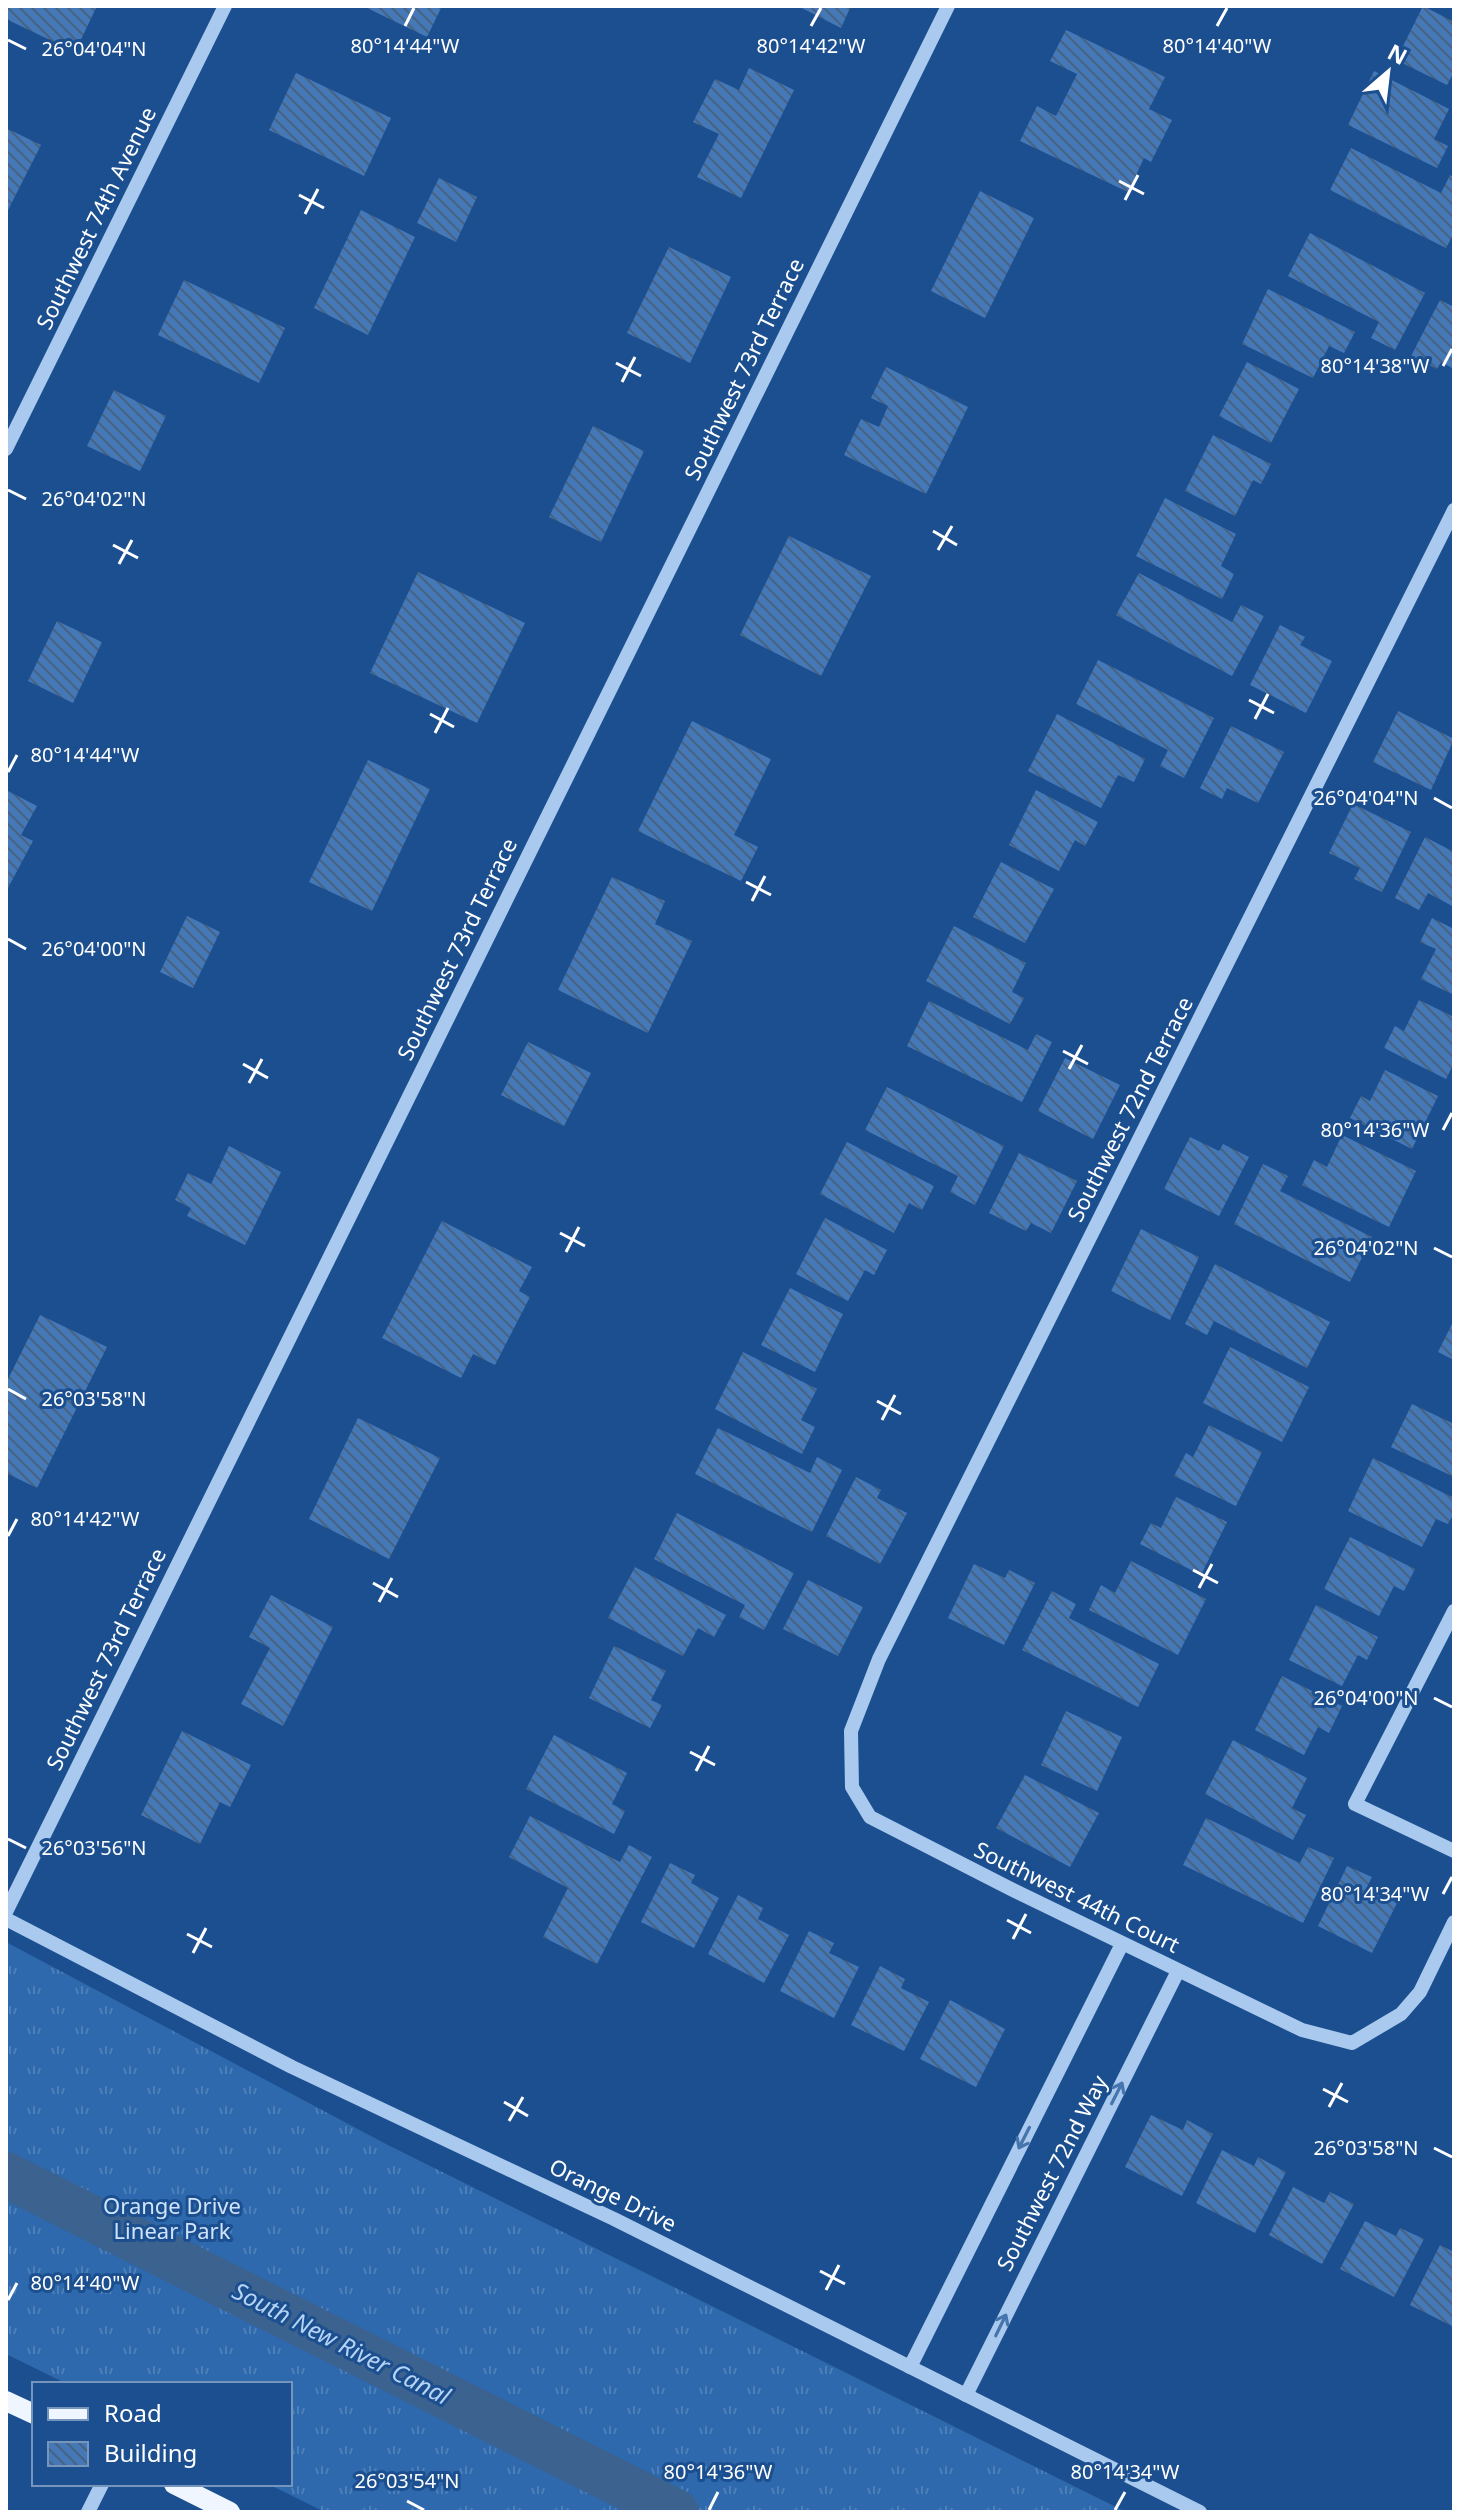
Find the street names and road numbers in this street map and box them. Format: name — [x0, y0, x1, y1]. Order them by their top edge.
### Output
street label: Southwest 74th Avenue — [28, 101, 162, 334]
street label: Southwest 73rd Terrace — [676, 252, 810, 485]
street label: Southwest 73rd Terrace — [389, 832, 523, 1065]
street label: Southwest 72nd Terrace — [1059, 991, 1199, 1226]
street label: Southwest 73rd Terrace — [38, 1542, 172, 1775]
street label: Southwest 44th Court — [970, 1833, 1185, 1959]
street label: Southwest 72nd Way — [989, 2069, 1114, 2276]
street label: Orange Drive — [545, 2150, 682, 2238]

